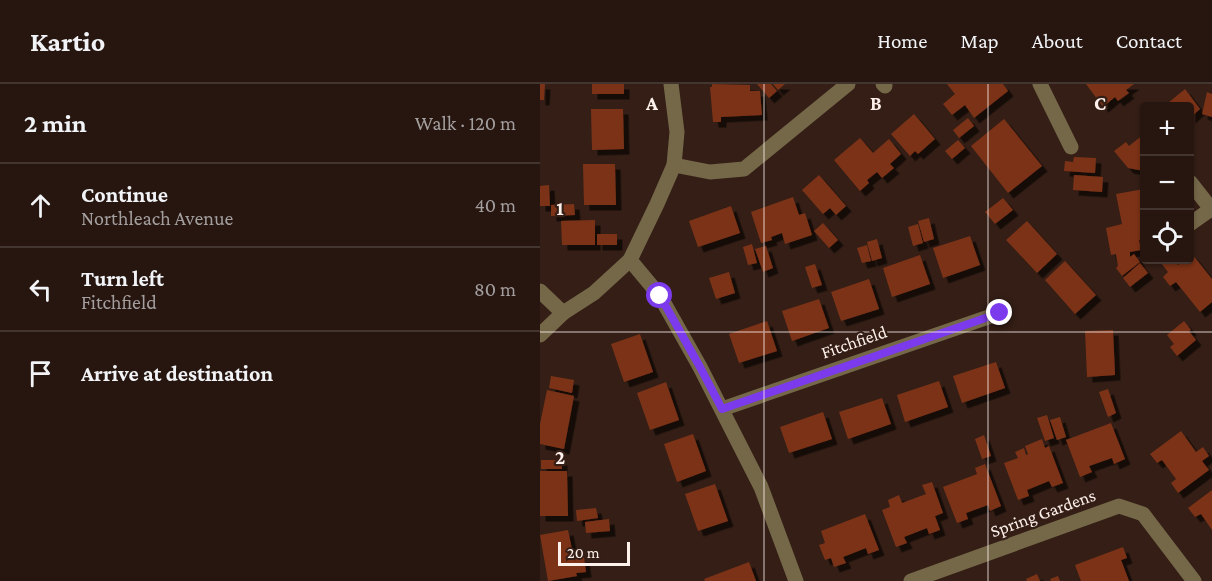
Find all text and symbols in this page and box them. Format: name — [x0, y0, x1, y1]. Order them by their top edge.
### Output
text: Kartio — [30, 26, 105, 57]
text: Home — [877, 29, 927, 53]
text: Map — [960, 29, 999, 53]
text: About — [1032, 29, 1083, 53]
text: Contact — [1116, 29, 1182, 53]
text: A — [645, 92, 659, 114]
text: B — [870, 92, 882, 114]
text: C — [1094, 92, 1106, 114]
map controls — [1140, 102, 1194, 264]
button: + — [1140, 102, 1194, 156]
text: 2 min — [24, 109, 87, 138]
text: Walk · 120 m — [415, 112, 516, 134]
button: − — [1140, 156, 1194, 210]
text: Continue — [81, 182, 168, 207]
icon: ahead — [24, 189, 57, 222]
text: 40 m — [475, 194, 516, 216]
text: 1 — [556, 197, 564, 219]
text: Northleach Avenue — [81, 207, 233, 229]
button: locate — [1140, 210, 1194, 264]
text: Turn left — [81, 266, 164, 291]
icon: left — [24, 273, 57, 306]
text: 80 m — [474, 278, 516, 300]
route start — [646, 282, 672, 308]
text: Fitchfield — [81, 291, 157, 313]
route end — [986, 299, 1012, 325]
street label: Fitchfield — [819, 321, 890, 363]
icon: arrive — [24, 357, 57, 390]
text: Arrive at destination — [81, 361, 273, 386]
text: 2 — [555, 446, 565, 468]
street label: Spring Gardens — [988, 485, 1098, 541]
scale bar — [558, 539, 630, 566]
text: 20 m — [567, 544, 600, 561]

